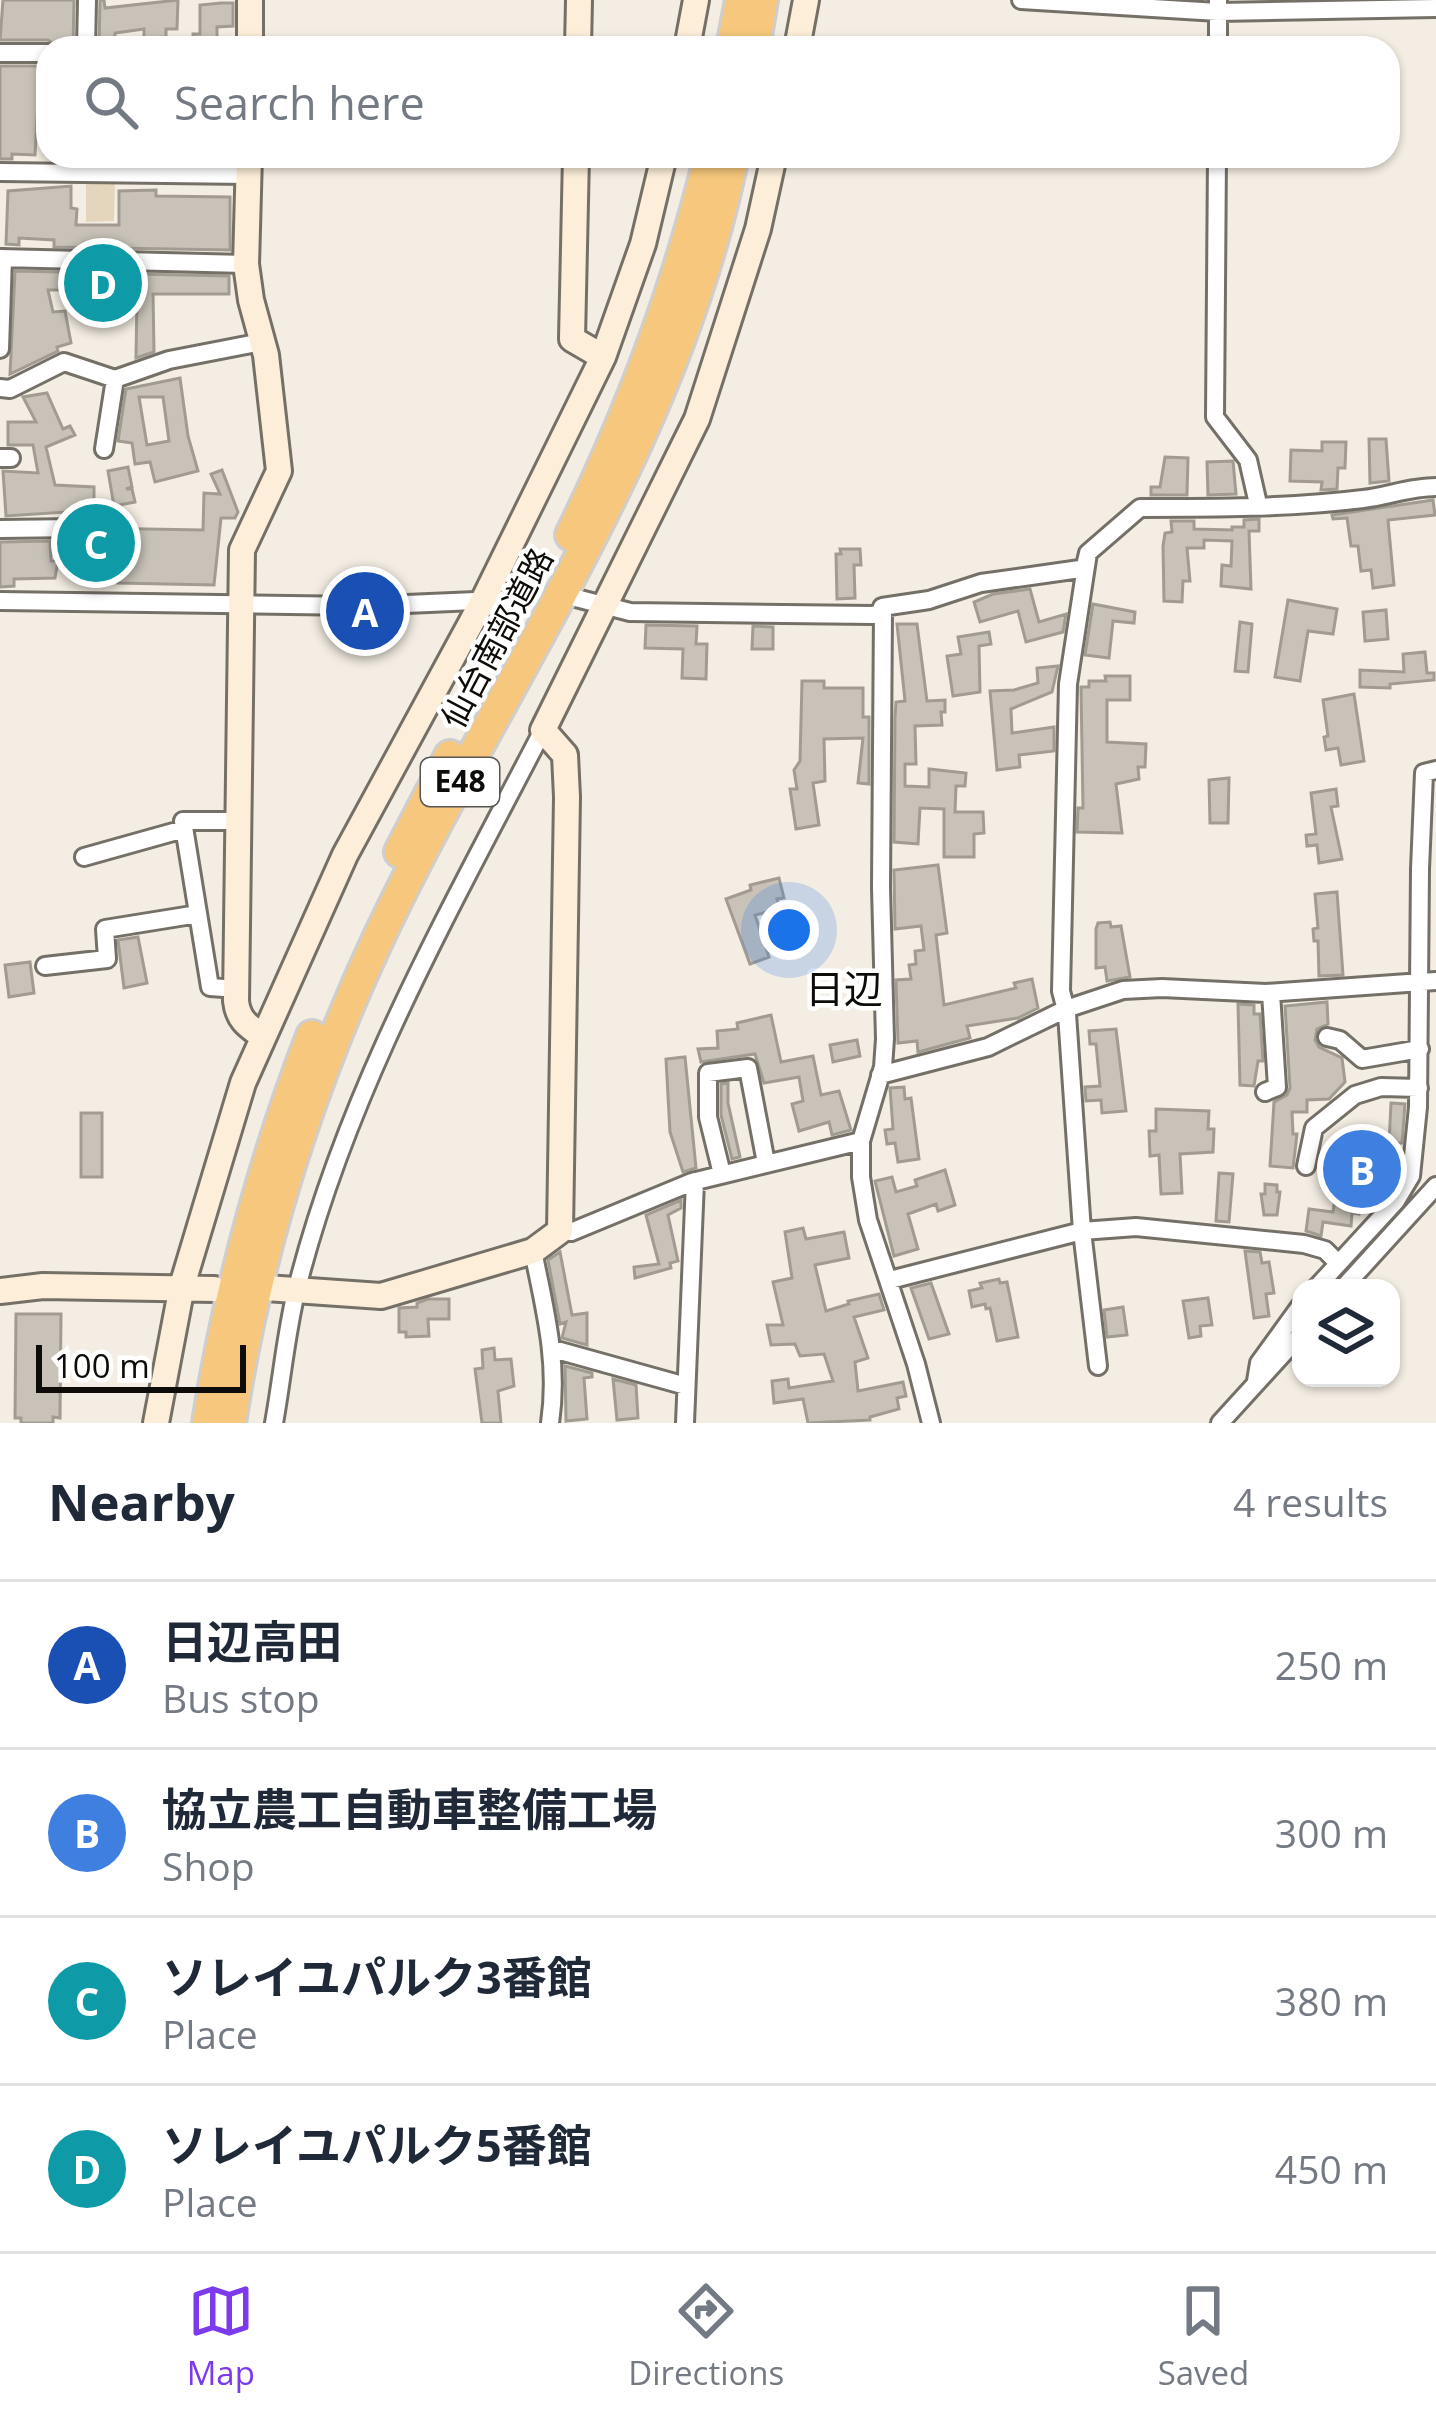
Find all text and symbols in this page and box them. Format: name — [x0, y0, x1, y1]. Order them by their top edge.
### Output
search box — [36, 36, 1400, 168]
icon: search — [78, 69, 144, 135]
text: Search here — [174, 72, 425, 133]
pin: D — [64, 238, 142, 328]
pin: C — [57, 498, 135, 588]
street label: 仙台南部道路 — [430, 540, 563, 736]
pin: A — [326, 566, 404, 656]
road number: E48 — [421, 758, 499, 806]
your location — [759, 900, 819, 960]
district label: 日辺 — [805, 961, 883, 1014]
pin: B — [1323, 1124, 1401, 1214]
map controls — [1292, 1279, 1400, 1387]
button: layers — [1292, 1279, 1400, 1387]
scale bar — [36, 1339, 246, 1392]
text: 100 m — [54, 1343, 150, 1388]
text: Nearby — [48, 1466, 235, 1536]
text: 4 results — [1233, 1475, 1388, 1528]
text: 日辺高田 — [162, 1610, 342, 1671]
text: A — [74, 1638, 100, 1691]
text: 250 m — [1275, 1638, 1388, 1691]
text: Bus stop — [162, 1671, 320, 1724]
text: 協立農工自動車整備工場 — [162, 1778, 657, 1839]
text: B — [74, 1806, 100, 1859]
text: 300 m — [1275, 1806, 1388, 1859]
text: Shop — [162, 1839, 255, 1892]
text: ソレイユパルク3番館 — [162, 1946, 592, 2007]
text: C — [75, 1974, 99, 2027]
text: 380 m — [1275, 1974, 1388, 2027]
text: Place — [162, 2007, 258, 2060]
text: ソレイユパルク5番館 — [162, 2114, 592, 2175]
text: D — [73, 2142, 101, 2195]
text: 450 m — [1275, 2142, 1388, 2195]
text: Place — [162, 2175, 258, 2228]
tab: Map — [187, 2278, 255, 2395]
tab: Directions — [628, 2278, 784, 2395]
tab: Saved — [1158, 2278, 1249, 2395]

